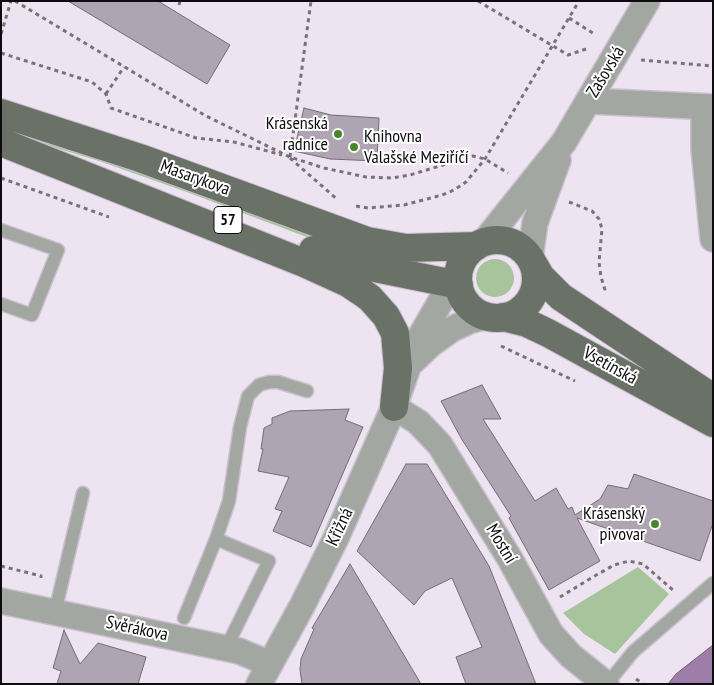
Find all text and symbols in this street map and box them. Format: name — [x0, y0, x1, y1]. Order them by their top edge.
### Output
street label: Zašovská — [582, 43, 630, 101]
place label: Krásenská radnice — [266, 113, 328, 156]
place label: Knihovna Valašské Meziříčí — [364, 126, 469, 168]
marker: Krásenská radnice — [332, 128, 344, 140]
marker: Knihovna Valašské Meziříčí — [348, 141, 360, 153]
street label: Masarykova — [157, 155, 233, 201]
road number: 57 — [214, 206, 242, 234]
street label: Vsetínská — [579, 342, 641, 390]
place label: Krásenský pivovar — [583, 503, 645, 546]
street label: Křižná — [322, 505, 358, 549]
marker: Krásenský pivovar — [649, 518, 661, 530]
street label: Mostní — [481, 520, 521, 568]
street label: Svěrákova — [104, 612, 170, 646]

